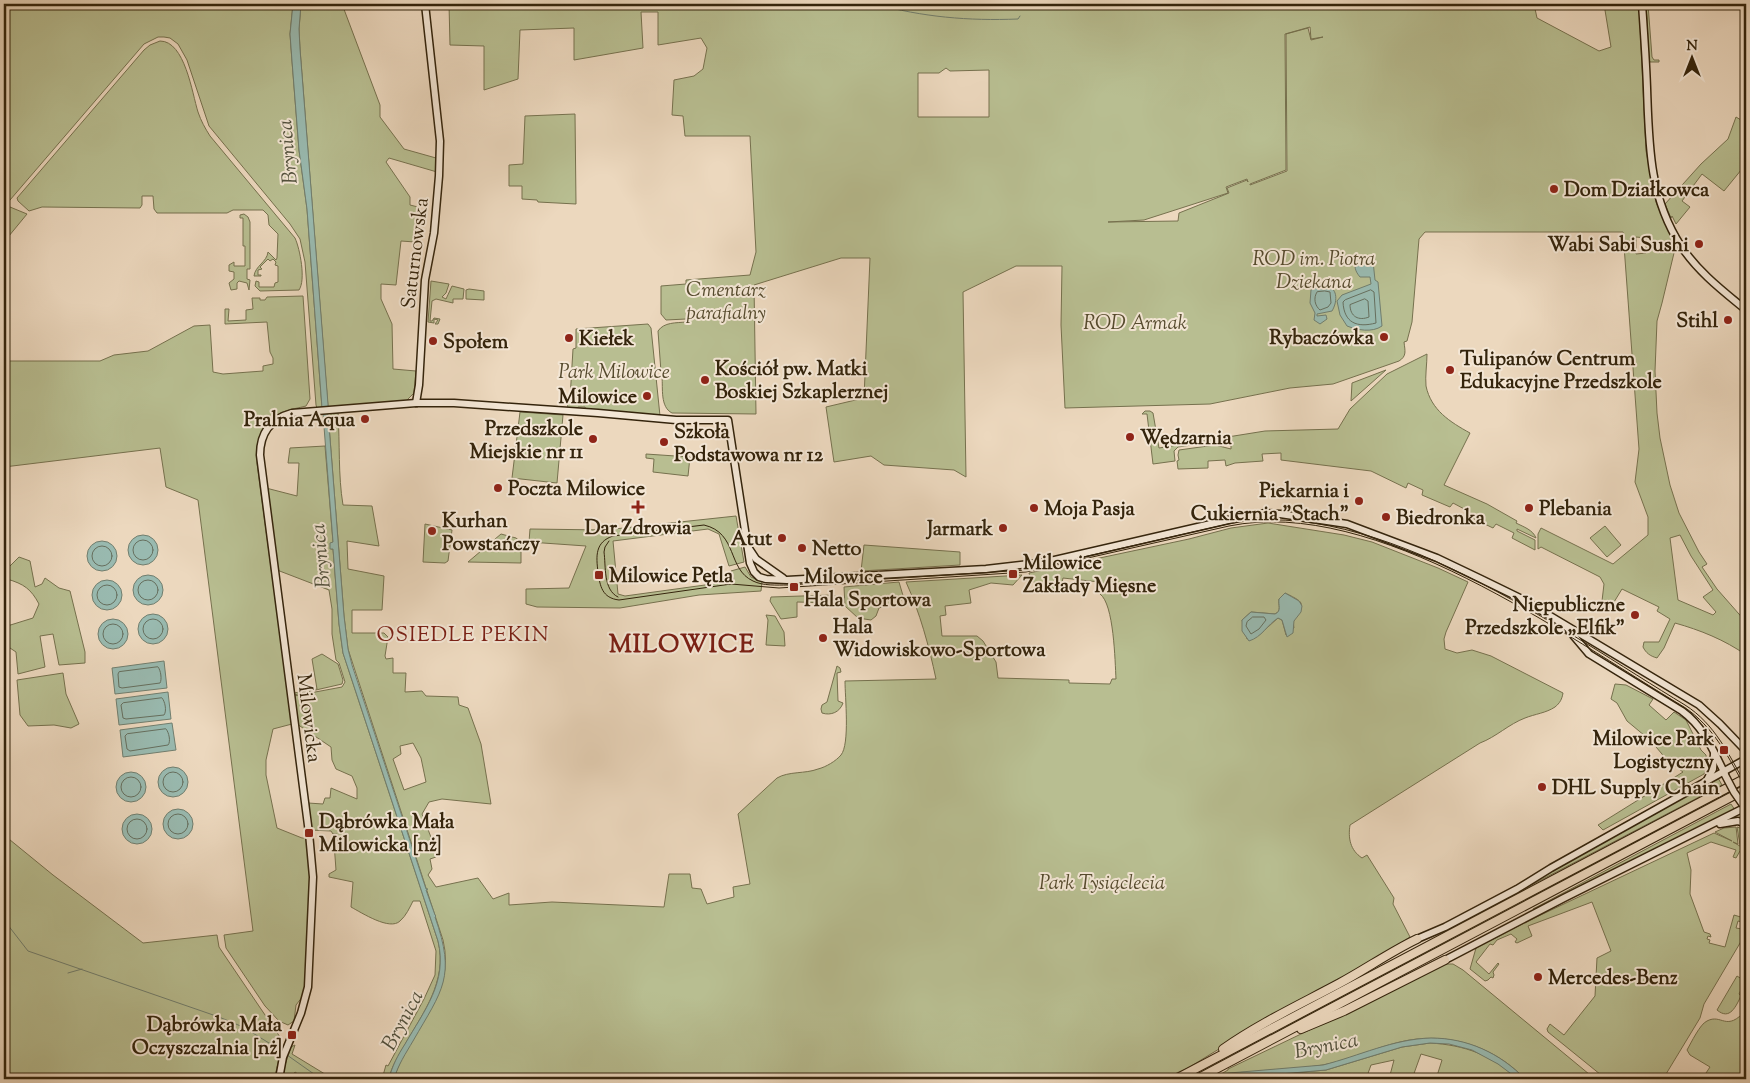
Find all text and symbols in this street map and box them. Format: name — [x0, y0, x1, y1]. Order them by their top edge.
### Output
north arrow — [1668, 32, 1718, 82]
text: N — [1686, 37, 1698, 57]
water label: Brynica — [271, 118, 307, 185]
place label: Dom Działkowca — [1564, 177, 1710, 206]
marker: Dom Działkowca — [1548, 183, 1560, 195]
street label: Saturnowska — [395, 196, 438, 311]
place label: Wabi Sabi Sushi — [1548, 232, 1689, 261]
marker: Wabi Sabi Sushi — [1693, 238, 1705, 250]
park label: ROD im. Piotra Dziekana — [1253, 246, 1375, 298]
park label: Cmentarz parafialny — [686, 277, 766, 329]
place label: Stihl — [1676, 308, 1718, 337]
park label: ROD Armak — [1083, 310, 1187, 339]
marker: Stihl — [1722, 314, 1734, 326]
place label: Rybaczówka — [1269, 325, 1375, 354]
place label: Kiełek — [579, 326, 634, 355]
place label: Społem — [443, 329, 509, 358]
marker: Rybaczówka — [1378, 331, 1390, 343]
marker: Kiełek — [563, 332, 575, 344]
marker: Społem — [427, 335, 439, 347]
place label: Tulipanów Centrum Edukacyjne Przedszkole — [1460, 346, 1662, 398]
place label: Kościół pw. Matki Boskiej Szkaplerznej — [715, 356, 888, 408]
park label: Park Milowice — [558, 359, 670, 388]
marker: Tulipanów Centrum Edukacyjne Przedszkole — [1444, 364, 1456, 376]
marker: Kościół pw. Matki Boskiej Szkaplerznej — [699, 374, 711, 386]
place label: Milowice — [558, 384, 637, 413]
marker: Milowice — [641, 390, 653, 402]
place label: Pralnia Aqua — [244, 407, 356, 436]
marker: Pralnia Aqua — [359, 413, 371, 425]
place label: Przedszkole Miejskie nr 11 — [469, 416, 583, 468]
place label: Szkoła Podstawowa nr 12 — [674, 419, 824, 471]
place label: Wędzarnia — [1140, 425, 1232, 454]
marker: Wędzarnia — [1124, 431, 1136, 443]
marker: Przedszkole Miejskie nr 11 — [587, 433, 599, 445]
marker: Szkoła Podstawowa nr 12 — [658, 436, 670, 448]
place label: Poczta Milowice — [508, 476, 645, 505]
place label: Piekarnia i Cukiernia "Stach" — [1191, 478, 1349, 530]
marker: Poczta Milowice — [492, 482, 504, 494]
marker: Piekarnia i Cukiernia "Stach" — [1353, 495, 1365, 507]
place label: Moja Pasja — [1044, 496, 1136, 525]
place label: Plebania — [1539, 496, 1612, 525]
marker: Dar Zdrowia — [632, 501, 644, 513]
marker: Moja Pasja — [1028, 502, 1040, 514]
marker: Plebania — [1523, 502, 1535, 514]
place label: Biedronka — [1396, 505, 1486, 534]
place label: Kurhan Powstańczy — [442, 508, 540, 560]
marker: Biedronka — [1380, 511, 1392, 523]
place label: Dar Zdrowia — [585, 515, 692, 544]
place label: Jarmark — [925, 516, 993, 545]
water label: Brynica — [304, 522, 340, 589]
marker: Jarmark — [997, 522, 1009, 534]
marker: Kurhan Powstańczy — [426, 525, 438, 537]
place label: Atut — [731, 526, 772, 555]
marker: Atut — [776, 532, 788, 544]
place label: Netto — [812, 536, 862, 565]
marker: Netto — [796, 542, 808, 554]
place label: Milowice Zakłady Mięsne — [1023, 550, 1156, 602]
place label: Milowice Pętla — [609, 563, 734, 592]
place label: Milowice Hala Sportowa — [804, 564, 932, 616]
marker: Milowice Zakłady Mięsne — [1007, 568, 1019, 580]
marker: Milowice Pętla — [593, 569, 605, 581]
marker: Milowice Hala Sportowa — [788, 581, 800, 593]
place label: Niepubliczne Przedszkole „Elfik” — [1465, 592, 1625, 644]
marker: Niepubliczne Przedszkole „Elfik” — [1629, 609, 1641, 621]
place label: Hala Widowiskowo-Sportowa — [833, 614, 1046, 666]
district label: OSIEDLE PEKIN — [377, 621, 549, 651]
district label: MILOWICE — [609, 628, 755, 664]
marker: Hala Widowiskowo-Sportowa — [817, 632, 829, 644]
street label: Milowicka — [288, 672, 327, 764]
place label: Milowice Park Logistyczny — [1593, 726, 1714, 778]
marker: Milowice Park Logistyczny — [1718, 744, 1730, 756]
place label: DHL Supply Chain — [1552, 775, 1720, 804]
marker: DHL Supply Chain — [1536, 781, 1548, 793]
place label: Dąbrówka Mała Milowicka [nż] — [319, 809, 455, 861]
marker: Dąbrówka Mała Milowicka [nż] — [303, 827, 315, 839]
park label: Park Tysiąclecia — [1039, 870, 1165, 899]
place label: Mercedes-Benz — [1548, 965, 1678, 994]
marker: Mercedes-Benz — [1532, 971, 1544, 983]
water label: Brynica — [375, 985, 432, 1056]
place label: Dąbrówka Mała Oczyszczalnia [nż] — [132, 1012, 283, 1064]
water label: Brynica — [1292, 1026, 1361, 1068]
marker: Dąbrówka Mała Oczyszczalnia [nż] — [286, 1029, 298, 1041]

